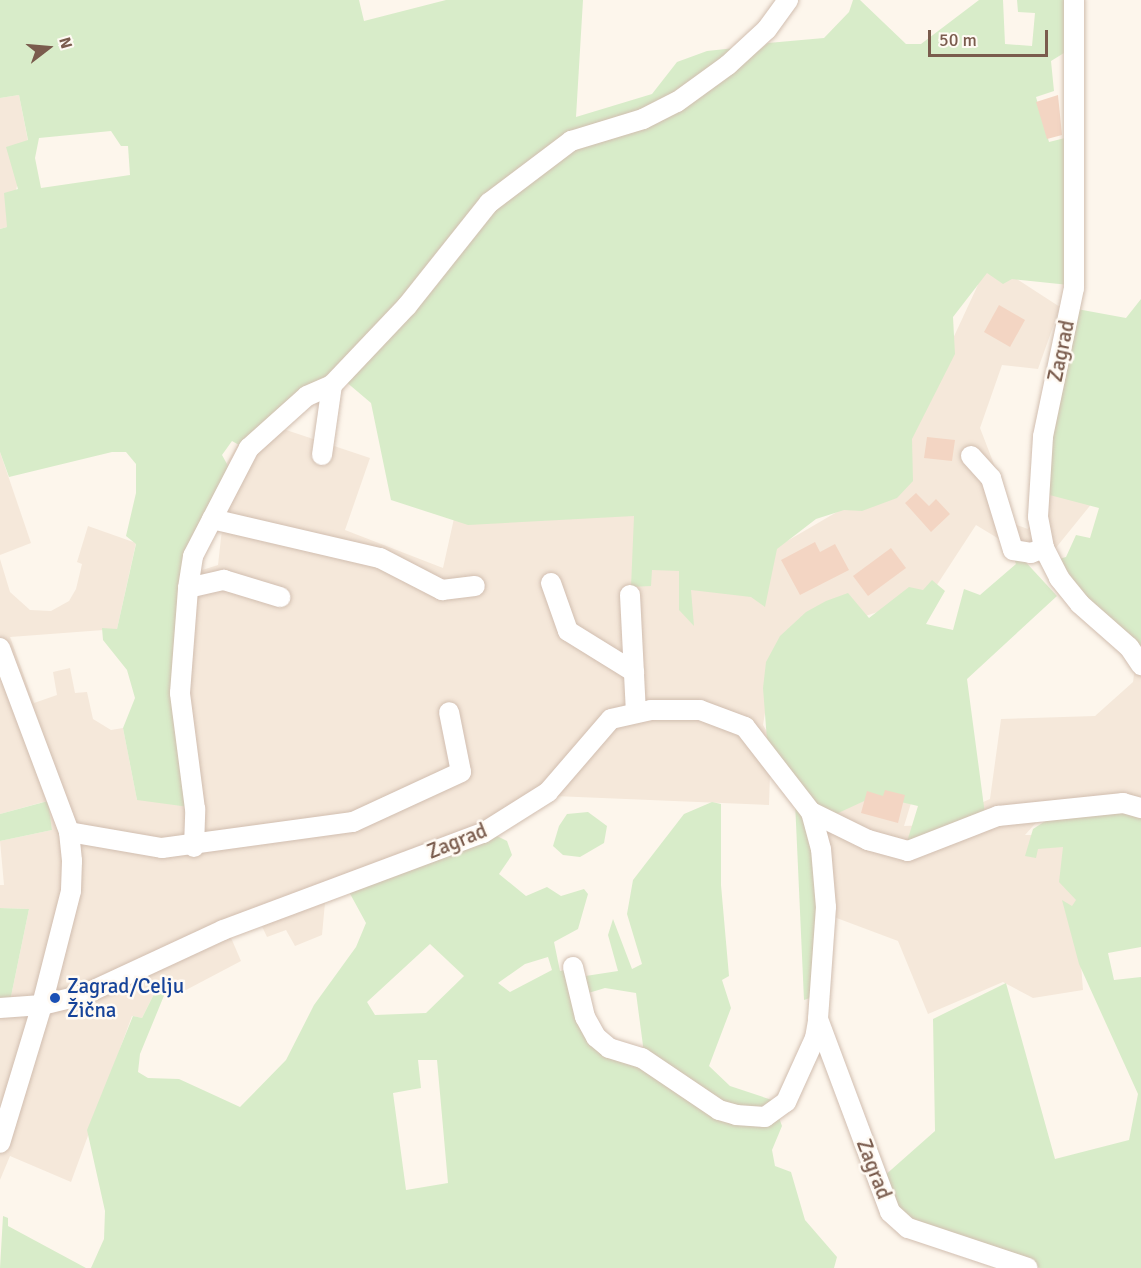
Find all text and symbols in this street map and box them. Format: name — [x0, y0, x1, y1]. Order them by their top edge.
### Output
north arrow — [18, 18, 78, 78]
scale bar — [931, 18, 1051, 56]
text: 50 m — [939, 29, 977, 51]
text: N — [54, 35, 76, 51]
street label: Zagrad — [1042, 318, 1080, 384]
street label: Zagrad — [423, 818, 491, 864]
place label: Zagrad/Celju Žična — [67, 973, 184, 1023]
marker: Zagrad/Celju Žična — [48, 991, 62, 1005]
street label: Zagrad — [851, 1135, 897, 1203]

